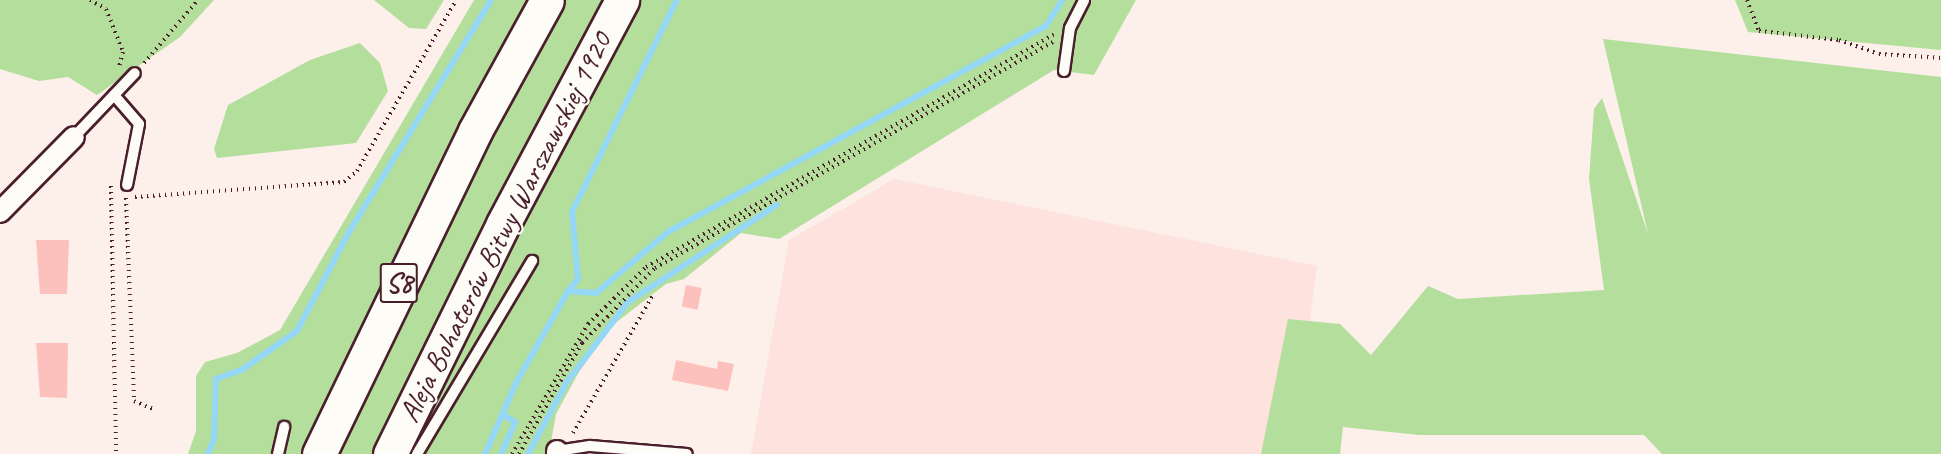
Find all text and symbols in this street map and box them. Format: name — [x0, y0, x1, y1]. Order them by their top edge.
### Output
street label: Aleja Bohaterów Bitwy Warszawskiej 1920 — [391, 26, 619, 428]
road number: S8 — [380, 258, 418, 308]

